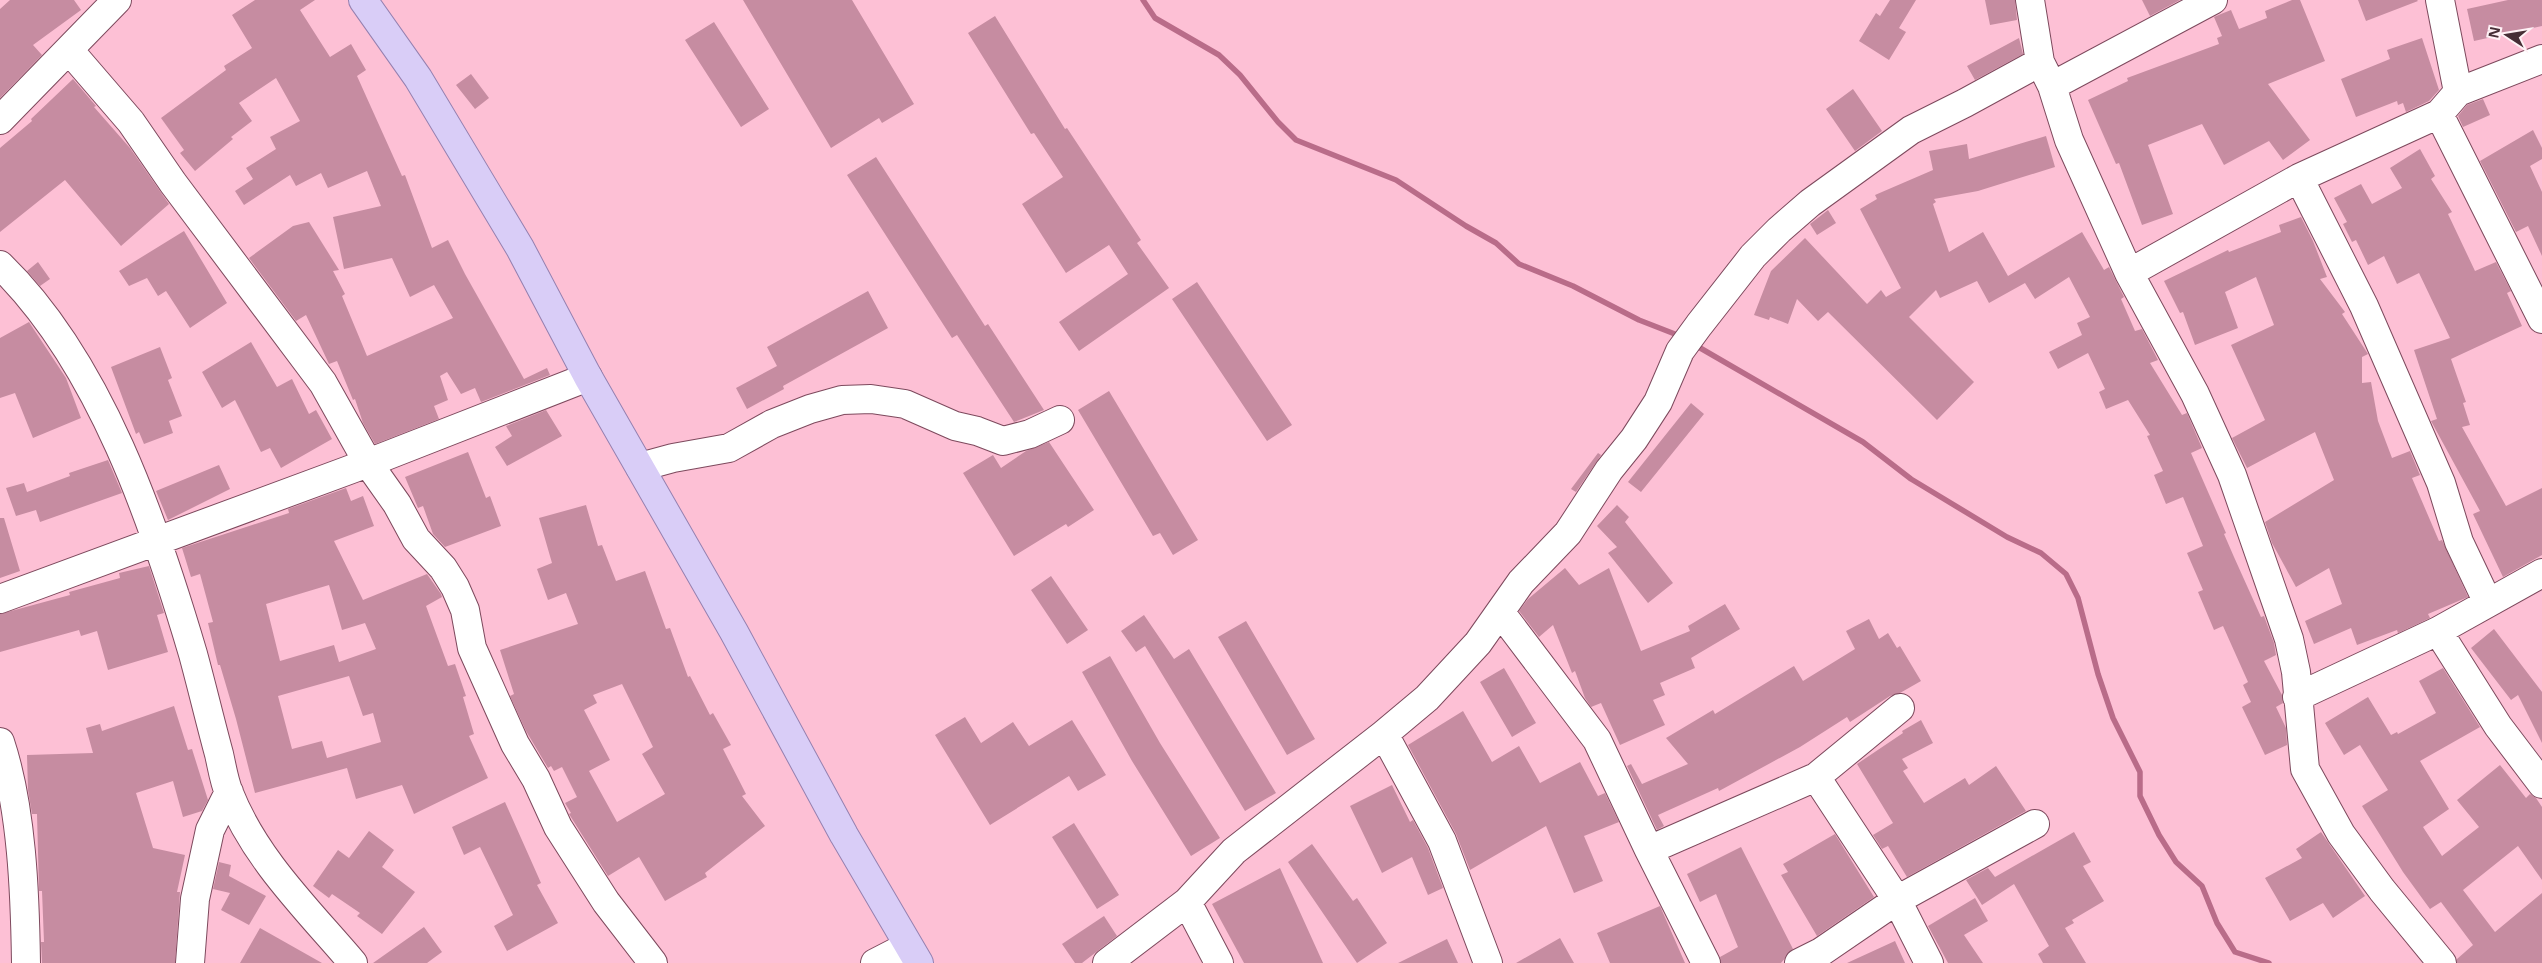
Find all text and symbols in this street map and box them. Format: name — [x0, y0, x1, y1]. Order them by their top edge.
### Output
north arrow — [2482, 10, 2532, 60]
text: N — [2483, 25, 2504, 40]

